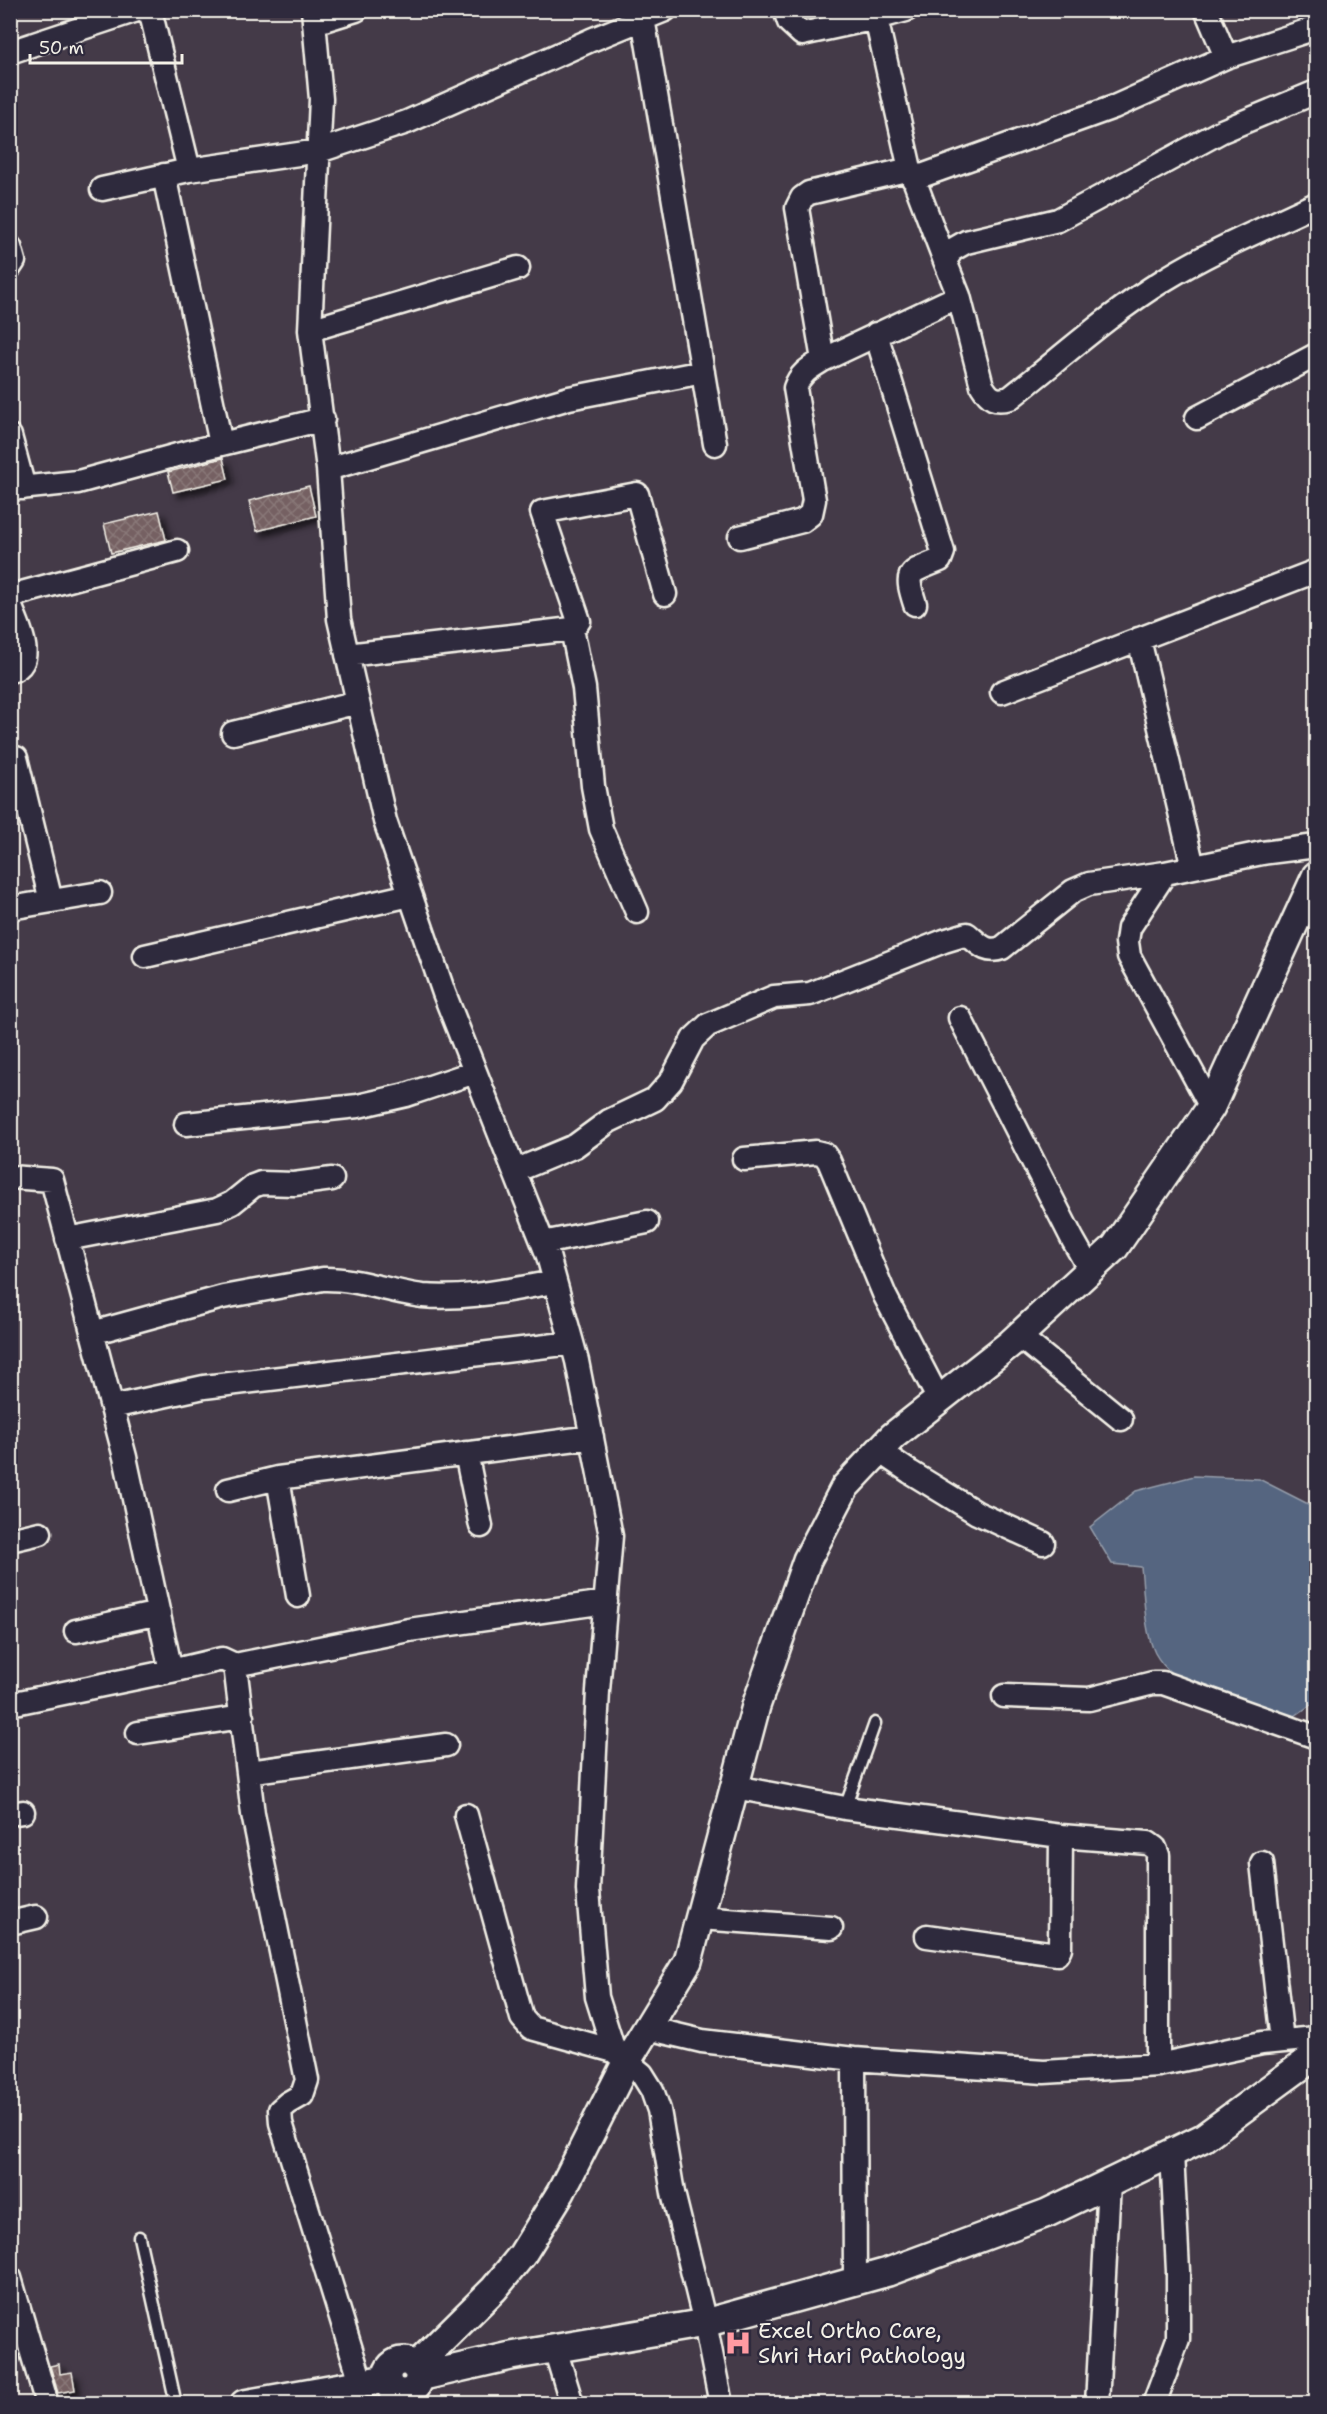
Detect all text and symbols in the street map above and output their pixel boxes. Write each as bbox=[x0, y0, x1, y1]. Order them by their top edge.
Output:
scale bar bbox=[30, 27, 182, 65]
text: 50 m bbox=[39, 36, 84, 60]
place label: Excel Ortho Care, Shri Hari Pathology bbox=[758, 2316, 966, 2370]
hospital icon: Excel Ortho Care, Shri Hari Pathology bbox=[723, 2328, 753, 2358]

